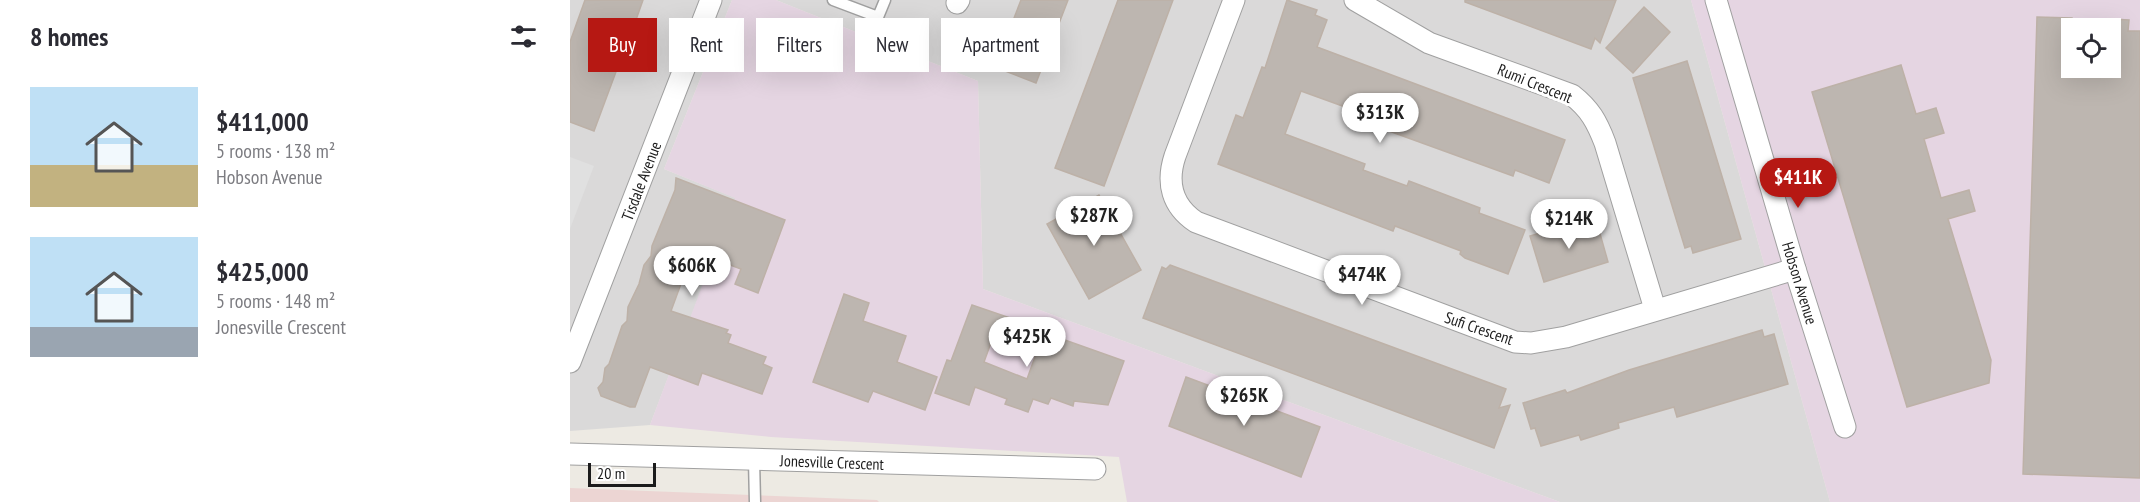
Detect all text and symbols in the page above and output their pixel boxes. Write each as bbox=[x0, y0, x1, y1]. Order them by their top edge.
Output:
chip: Buy bbox=[588, 18, 657, 72]
chip: Rent bbox=[669, 18, 744, 72]
chip: Filters bbox=[756, 18, 843, 72]
chip: New bbox=[855, 18, 929, 72]
chip: Apartment bbox=[941, 18, 1060, 72]
map controls bbox=[2061, 18, 2121, 78]
button: locate bbox=[2061, 18, 2121, 78]
text: 8 homes bbox=[30, 20, 108, 53]
icon: filters bbox=[507, 20, 540, 53]
street label: Rumi Crescent bbox=[1495, 59, 1576, 107]
pin: $313K bbox=[1338, 93, 1422, 144]
text: $313K bbox=[1356, 99, 1404, 125]
text: $411,000 bbox=[216, 105, 309, 138]
icon: home bbox=[78, 111, 150, 183]
text: 5 rooms · 138 m² bbox=[216, 138, 335, 164]
street label: Tisdale Avenue bbox=[617, 139, 665, 223]
pin: $411K bbox=[1756, 158, 1840, 209]
text: Hobson Avenue bbox=[216, 164, 323, 190]
text: $411K bbox=[1774, 164, 1822, 190]
pin: $287K bbox=[1052, 196, 1136, 247]
pin: $214K bbox=[1527, 199, 1611, 250]
text: $287K bbox=[1070, 202, 1118, 228]
text: $214K bbox=[1545, 205, 1593, 231]
street label: Hobson Avenue bbox=[1778, 239, 1822, 327]
pin: $606K bbox=[650, 246, 734, 297]
text: $606K bbox=[668, 252, 716, 278]
text: $425,000 bbox=[216, 255, 309, 288]
pin: $474K bbox=[1320, 255, 1404, 306]
icon: home bbox=[78, 261, 150, 333]
text: $474K bbox=[1338, 261, 1386, 287]
text: 5 rooms · 148 m² bbox=[216, 288, 335, 314]
street label: Sufi Crescent bbox=[1442, 307, 1516, 349]
text: Jonesville Crescent bbox=[216, 314, 346, 340]
pin: $425K bbox=[985, 317, 1069, 368]
text: $425K bbox=[1003, 323, 1051, 349]
pin: $265K bbox=[1202, 376, 1286, 427]
text: $265K bbox=[1220, 382, 1268, 408]
street label: Jonesville Crescent bbox=[779, 450, 885, 474]
scale bar bbox=[588, 460, 656, 488]
text: 20 m bbox=[597, 463, 625, 483]

